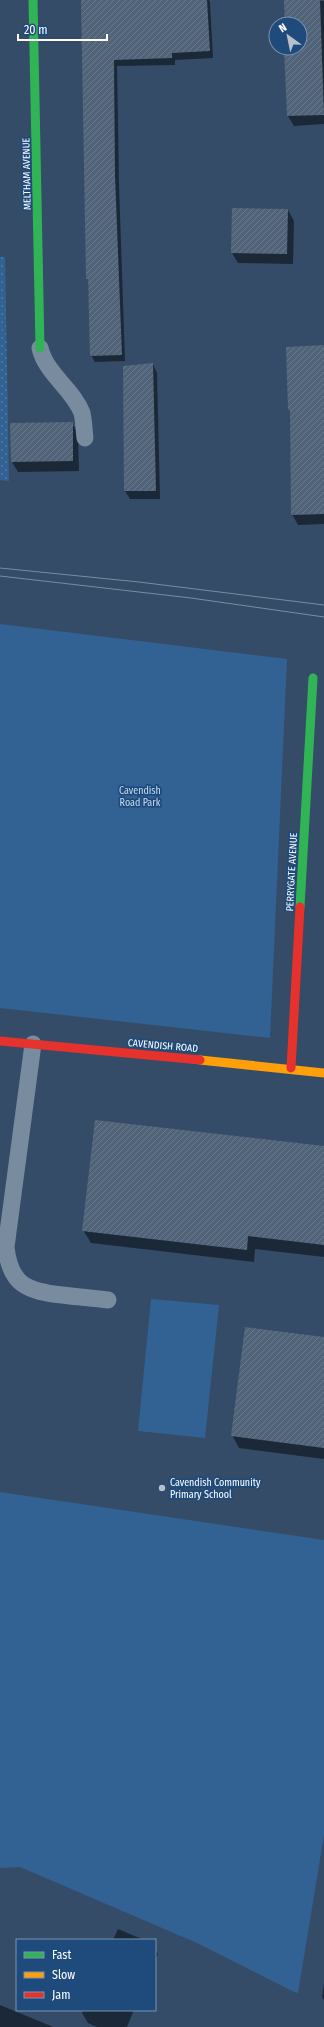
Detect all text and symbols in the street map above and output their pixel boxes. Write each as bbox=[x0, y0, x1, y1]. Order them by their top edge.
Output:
scale bar bbox=[18, 16, 107, 42]
north arrow bbox=[268, 16, 308, 56]
text: N bbox=[277, 21, 289, 35]
text: 20 m bbox=[24, 23, 48, 37]
street label: MELTHAM AVENUE bbox=[20, 137, 34, 210]
park label: Cavendish Road Park bbox=[119, 785, 161, 809]
street label: PERRYGATE AVENUE bbox=[284, 832, 300, 912]
street label: CAVENDISH ROAD bbox=[127, 1037, 199, 1055]
place label: Cavendish Community Primary School bbox=[170, 1477, 261, 1501]
marker: Cavendish Community Primary School bbox=[157, 1483, 167, 1493]
legend bbox=[16, 1939, 156, 2011]
text: Fast bbox=[52, 1948, 71, 1962]
text: Slow bbox=[52, 1968, 75, 1982]
text: Jam bbox=[52, 1988, 70, 2002]

